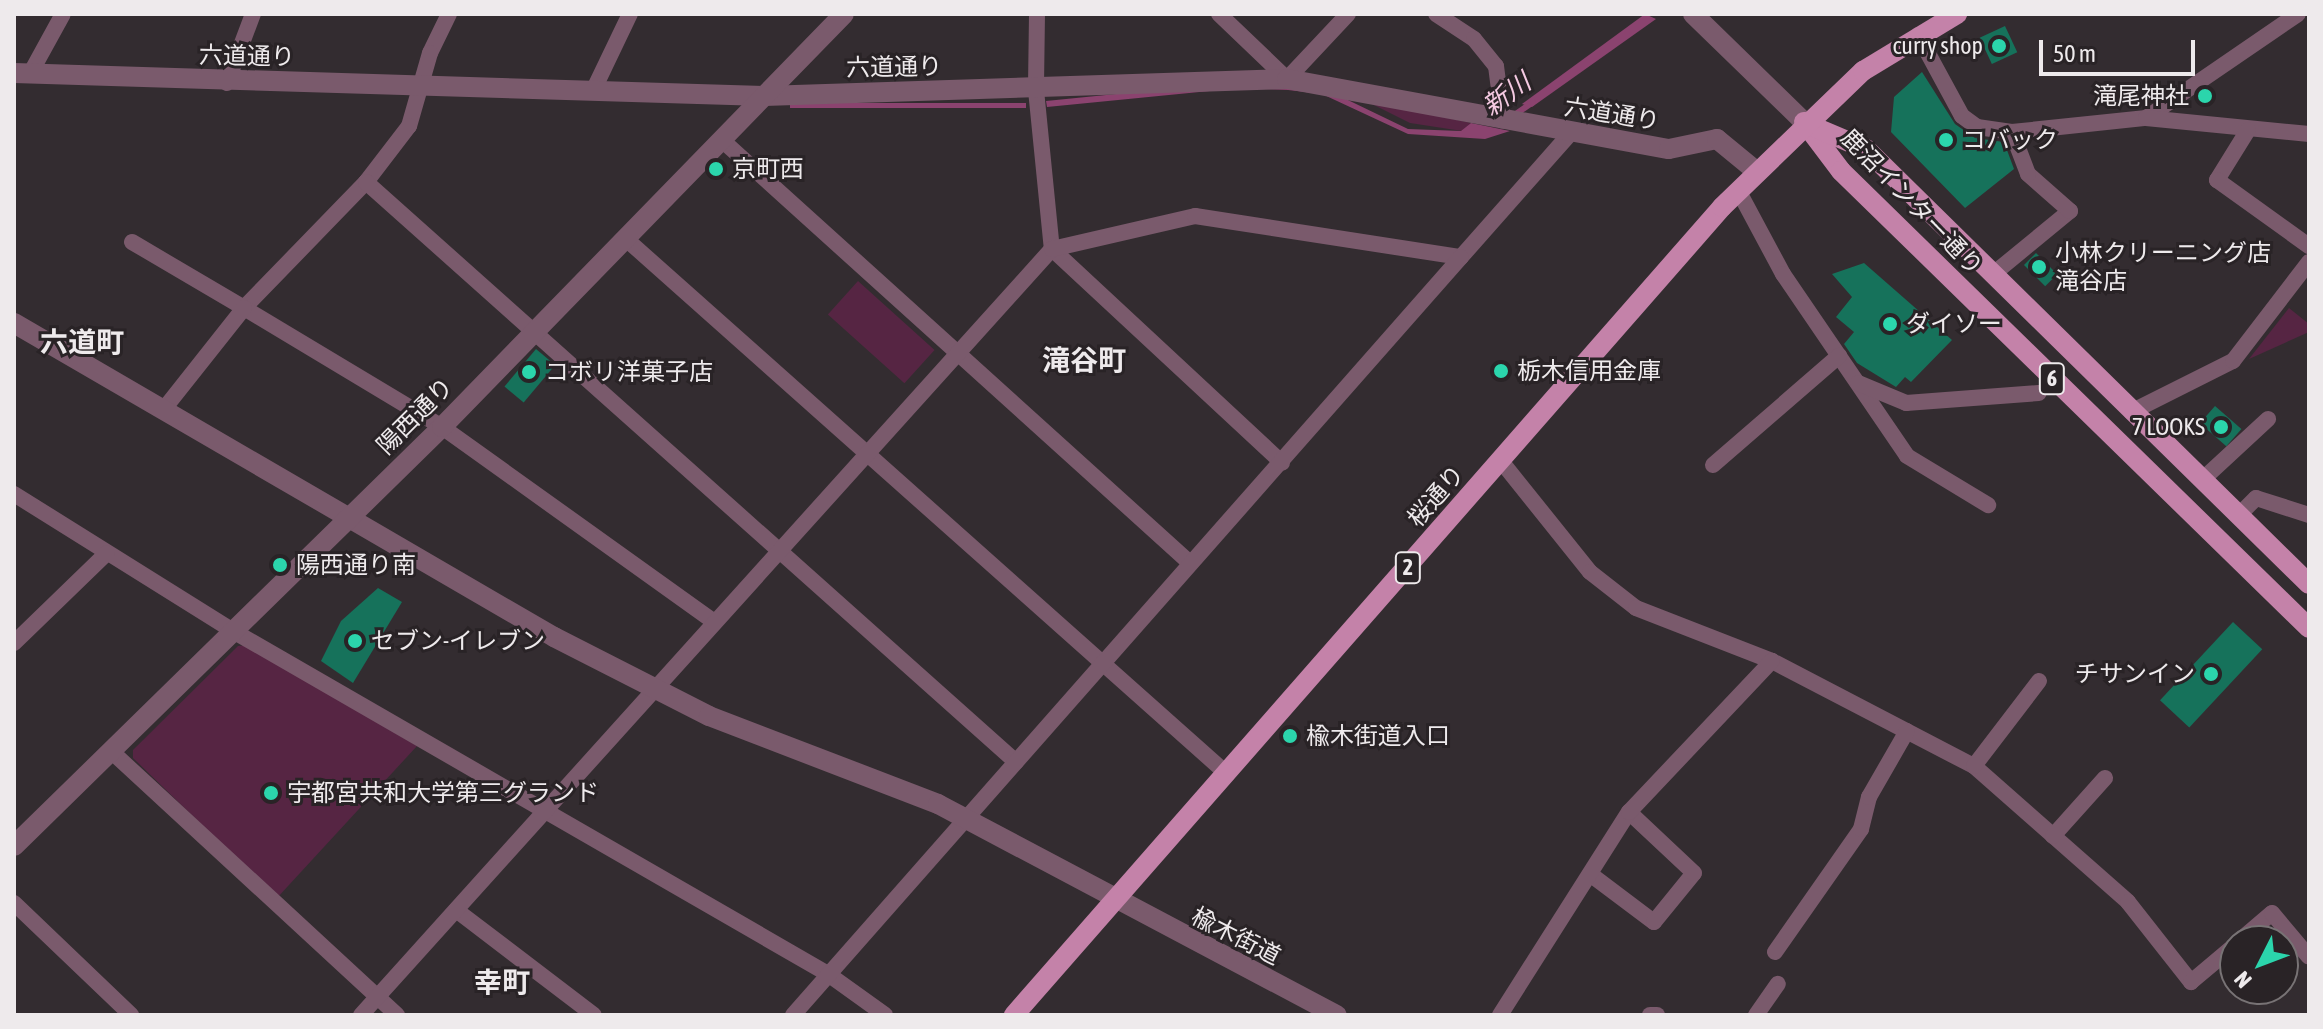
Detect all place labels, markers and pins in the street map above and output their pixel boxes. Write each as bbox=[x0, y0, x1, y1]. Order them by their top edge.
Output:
place label: curry shop bbox=[1892, 32, 1983, 60]
marker: curry shop bbox=[1990, 37, 2008, 55]
place label: 滝尾神社 bbox=[2093, 82, 2189, 110]
marker: 滝尾神社 bbox=[2196, 87, 2214, 105]
place label: コバック bbox=[1962, 126, 2058, 154]
marker: コバック bbox=[1937, 131, 1955, 149]
place label: 京町西 bbox=[732, 155, 804, 183]
marker: 京町西 bbox=[707, 160, 725, 178]
place label: 小林クリーニング店 滝谷店 bbox=[2055, 239, 2271, 295]
marker: 小林クリーニング店 滝谷店 bbox=[2030, 258, 2048, 276]
place label: ダイソー bbox=[1906, 310, 2002, 338]
marker: ダイソー bbox=[1881, 315, 1899, 333]
place label: 栃木信用金庫 bbox=[1517, 357, 1661, 385]
place label: コボリ洋菓子店 bbox=[545, 358, 713, 386]
marker: 栃木信用金庫 bbox=[1492, 362, 1510, 380]
marker: コボリ洋菓子店 bbox=[520, 363, 538, 381]
place label: 7 LOOKS bbox=[2132, 413, 2205, 441]
marker: 7 LOOKS bbox=[2212, 418, 2230, 436]
place label: 陽西通り南 bbox=[296, 551, 416, 579]
marker: 陽西通り南 bbox=[271, 556, 289, 574]
place label: セブン-イレブン bbox=[371, 627, 545, 655]
marker: セブン-イレブン bbox=[346, 632, 364, 650]
place label: チサンイン bbox=[2075, 660, 2195, 688]
marker: チサンイン bbox=[2202, 665, 2220, 683]
place label: 楡木街道入口 bbox=[1306, 722, 1450, 750]
marker: 楡木街道入口 bbox=[1281, 727, 1299, 745]
place label: 宇都宮共和大学第三グランド bbox=[287, 779, 599, 807]
marker: 宇都宮共和大学第三グランド bbox=[262, 784, 280, 802]

